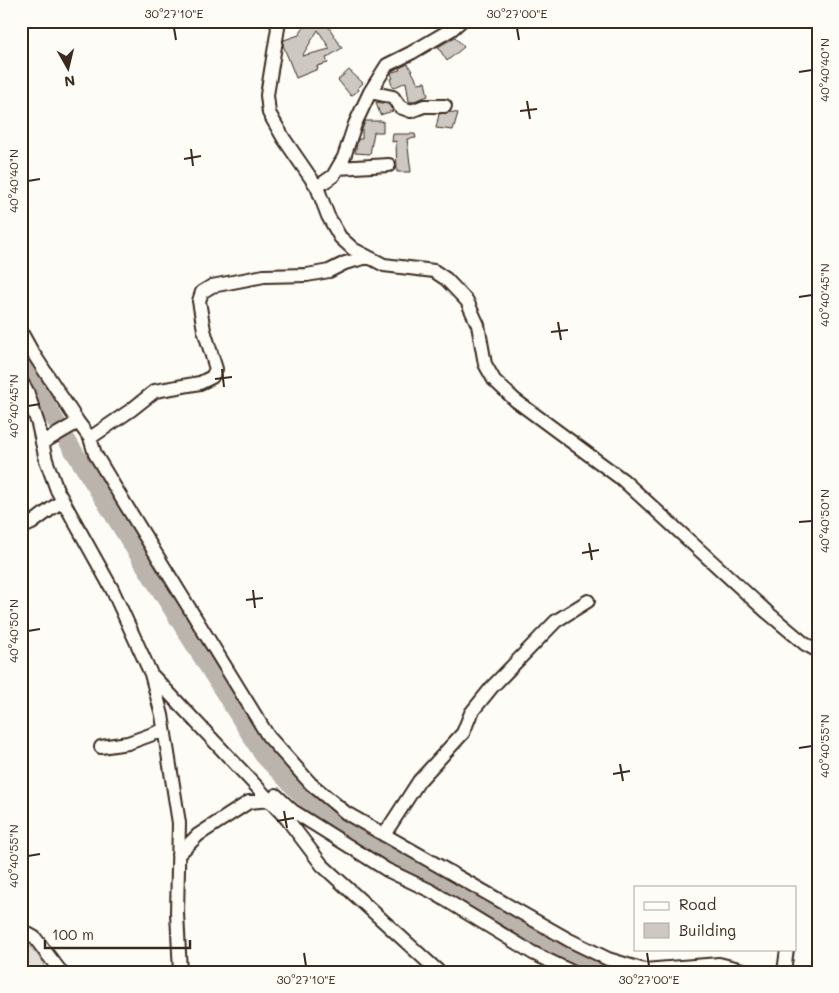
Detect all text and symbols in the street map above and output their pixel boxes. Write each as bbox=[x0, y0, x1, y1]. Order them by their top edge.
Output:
text: 30°27'10"E bbox=[145, 5, 204, 21]
text: 30°27'00"E bbox=[487, 5, 548, 21]
text: 40°40'40"N bbox=[816, 38, 832, 102]
north arrow bbox=[42, 42, 92, 92]
text: N bbox=[63, 71, 76, 92]
text: 40°40'40"N bbox=[5, 149, 21, 213]
text: 40°40'45"N bbox=[816, 263, 832, 327]
text: 40°40'45"N bbox=[5, 374, 21, 438]
text: 40°40'50"N bbox=[816, 489, 832, 553]
text: 40°40'50"N bbox=[5, 599, 21, 663]
text: 40°40'55"N bbox=[816, 714, 832, 778]
text: 40°40'55"N bbox=[5, 824, 21, 888]
legend bbox=[634, 886, 796, 950]
text: Road bbox=[679, 894, 716, 914]
scale bar bbox=[45, 918, 190, 950]
text: Building bbox=[679, 920, 736, 940]
text: 100 m bbox=[52, 924, 94, 944]
text: 30°27'10"E bbox=[277, 971, 336, 987]
text: 30°27'00"E bbox=[619, 971, 680, 987]

